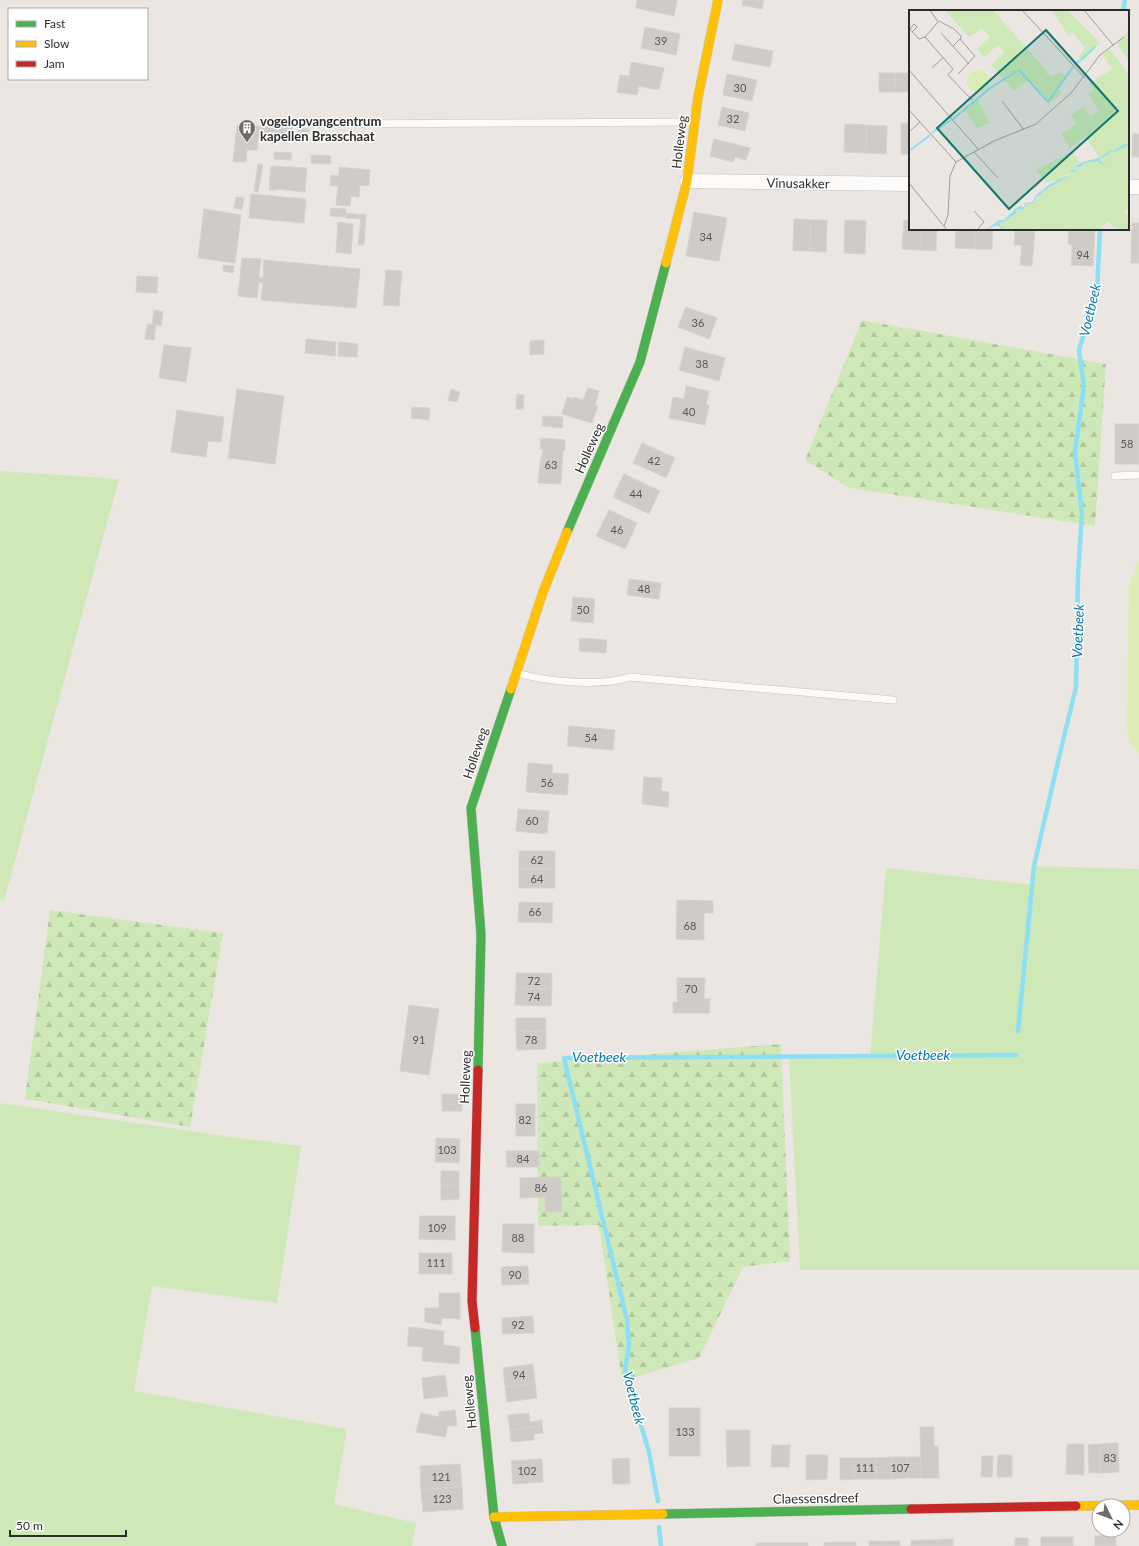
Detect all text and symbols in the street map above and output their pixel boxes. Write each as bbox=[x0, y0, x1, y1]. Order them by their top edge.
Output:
legend bbox=[8, 8, 148, 80]
inset map bbox=[909, 10, 1129, 230]
text: Fast bbox=[44, 16, 66, 31]
house number: 39 bbox=[655, 34, 667, 47]
text: Slow bbox=[44, 36, 70, 51]
text: Jam bbox=[44, 56, 65, 71]
house number: 30 bbox=[734, 81, 747, 94]
house number: 32 bbox=[727, 112, 739, 125]
place label: vogelopvangcentrum kapellen Brasschaat bbox=[260, 113, 381, 144]
street label: Holleweg bbox=[668, 114, 690, 170]
building icon: vogelopvangcentrum kapellen Brasschaat bbox=[237, 118, 257, 143]
street label: Vinusakker bbox=[766, 174, 830, 192]
house number: 34 bbox=[700, 230, 713, 243]
house number: 94 bbox=[1077, 248, 1090, 261]
water label: Voetbeek bbox=[1075, 281, 1104, 338]
house number: 36 bbox=[692, 316, 704, 329]
house number: 38 bbox=[696, 357, 708, 370]
house number: 40 bbox=[683, 405, 696, 418]
street label: Holleweg bbox=[571, 420, 607, 476]
house number: 58 bbox=[1121, 437, 1133, 450]
house number: 42 bbox=[648, 454, 660, 467]
house number: 63 bbox=[545, 458, 557, 471]
house number: 44 bbox=[630, 487, 643, 500]
house number: 46 bbox=[611, 523, 623, 536]
house number: 48 bbox=[638, 582, 650, 595]
house number: 50 bbox=[577, 603, 590, 616]
water label: Voetbeek bbox=[1068, 603, 1087, 658]
street label: Holleweg bbox=[459, 725, 491, 781]
house number: 54 bbox=[585, 731, 598, 744]
house number: 56 bbox=[541, 776, 553, 789]
house number: 60 bbox=[526, 814, 539, 827]
house number: 62 bbox=[531, 853, 543, 866]
house number: 64 bbox=[531, 872, 544, 885]
house number: 66 bbox=[529, 905, 541, 918]
house number: 68 bbox=[684, 919, 696, 932]
house number: 72 bbox=[528, 974, 540, 987]
house number: 70 bbox=[685, 982, 698, 995]
house number: 74 bbox=[528, 990, 541, 1003]
house number: 91 bbox=[413, 1033, 425, 1046]
house number: 78 bbox=[525, 1033, 537, 1046]
water label: Voetbeek bbox=[896, 1046, 950, 1063]
water label: Voetbeek bbox=[572, 1048, 626, 1065]
street label: Holleweg bbox=[456, 1050, 474, 1104]
house number: 82 bbox=[519, 1113, 531, 1126]
house number: 103 bbox=[437, 1143, 457, 1156]
house number: 84 bbox=[517, 1152, 530, 1165]
house number: 86 bbox=[535, 1181, 547, 1194]
house number: 109 bbox=[427, 1221, 447, 1234]
house number: 88 bbox=[512, 1231, 524, 1244]
house number: 111 bbox=[426, 1256, 446, 1269]
house number: 90 bbox=[509, 1268, 522, 1281]
house number: 92 bbox=[512, 1318, 524, 1331]
house number: 94 bbox=[513, 1368, 526, 1381]
water label: Voetbeek bbox=[620, 1370, 649, 1427]
street label: Holleweg bbox=[458, 1374, 480, 1430]
house number: 133 bbox=[675, 1425, 695, 1438]
house number: 83 bbox=[1104, 1451, 1116, 1464]
house number: 111 bbox=[855, 1461, 875, 1474]
house number: 107 bbox=[890, 1461, 910, 1474]
house number: 102 bbox=[517, 1464, 537, 1477]
house number: 121 bbox=[431, 1470, 451, 1483]
street label: Claessensdreef bbox=[773, 1489, 860, 1507]
house number: 123 bbox=[432, 1492, 452, 1505]
north arrow bbox=[1091, 1498, 1131, 1538]
scale bar bbox=[10, 1512, 126, 1538]
text: 50 m bbox=[16, 1518, 43, 1533]
text: N bbox=[1111, 1518, 1126, 1533]

